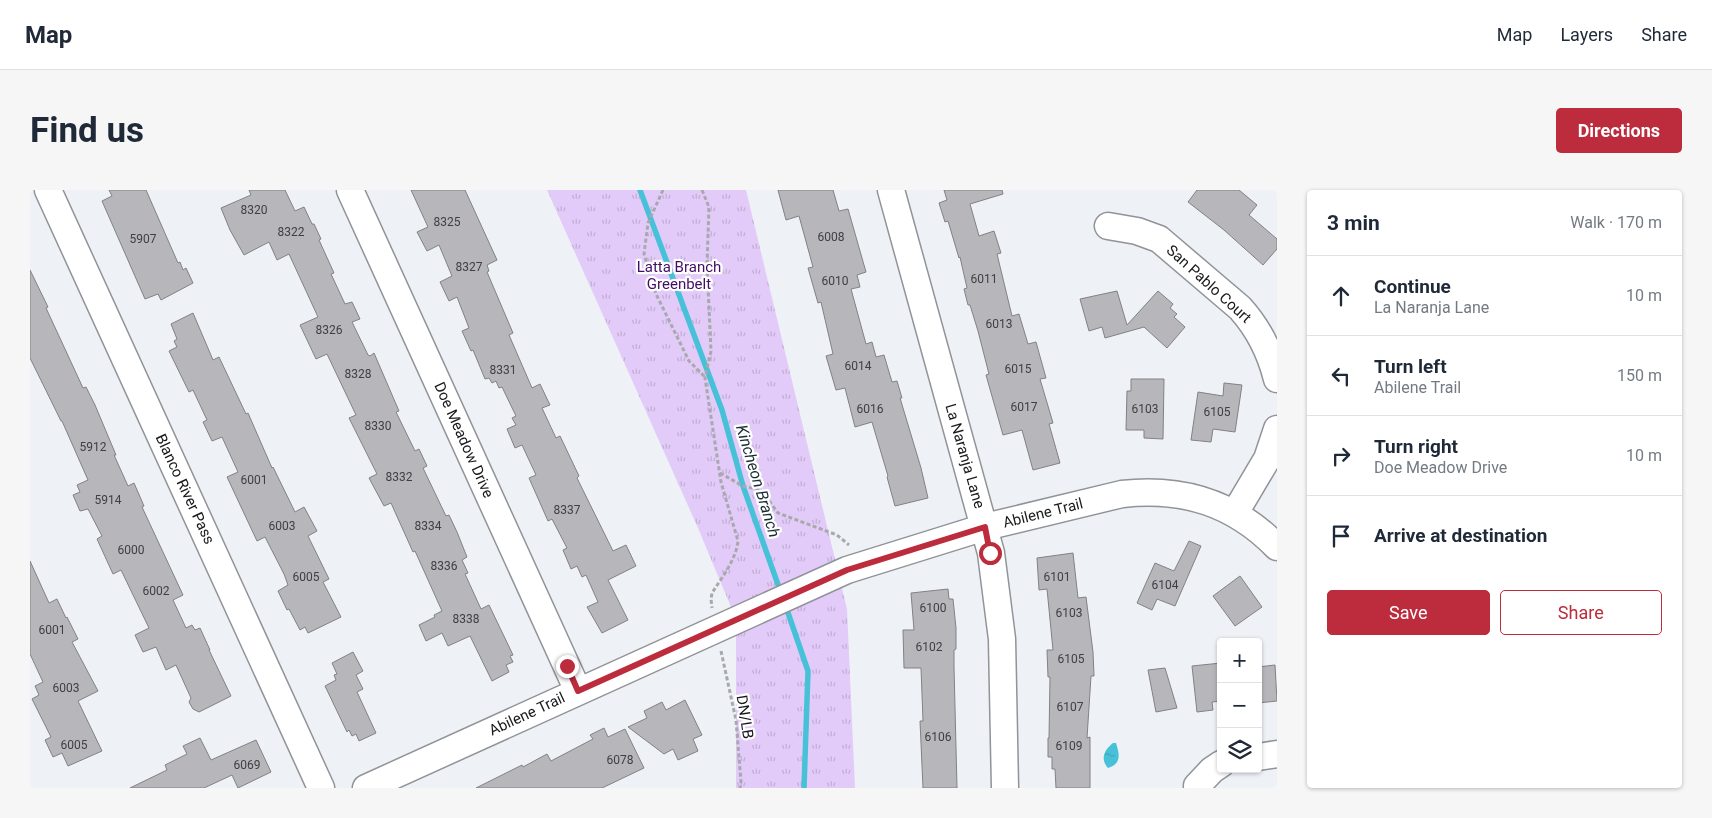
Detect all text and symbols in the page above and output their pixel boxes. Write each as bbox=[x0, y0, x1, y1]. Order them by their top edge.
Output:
text: Map bbox=[25, 21, 72, 49]
text: Map bbox=[1497, 24, 1532, 45]
text: Layers bbox=[1560, 24, 1613, 45]
text: Share bbox=[1641, 24, 1687, 45]
button: Directions bbox=[1556, 108, 1682, 153]
text: Find us bbox=[30, 110, 144, 151]
house number: 8320 bbox=[241, 203, 268, 217]
text: 3 min bbox=[1327, 211, 1380, 235]
text: Walk · 170 m bbox=[1570, 213, 1662, 232]
house number: 8325 bbox=[434, 215, 461, 229]
house number: 8322 bbox=[278, 225, 305, 239]
house number: 6008 bbox=[818, 230, 845, 244]
house number: 5907 bbox=[130, 232, 157, 246]
street label: San Pablo Court bbox=[1163, 241, 1255, 327]
park label: Latta Branch Greenbelt bbox=[637, 258, 721, 293]
house number: 8327 bbox=[456, 260, 483, 274]
house number: 6011 bbox=[971, 272, 997, 286]
house number: 6010 bbox=[822, 274, 849, 288]
text: Continue bbox=[1374, 275, 1451, 298]
icon: ahead bbox=[1327, 282, 1355, 310]
text: 10 m bbox=[1626, 286, 1662, 305]
text: La Naranja Lane bbox=[1374, 298, 1489, 317]
house number: 6013 bbox=[986, 317, 1012, 331]
house number: 8326 bbox=[316, 323, 343, 337]
text: Turn left bbox=[1374, 355, 1447, 378]
house number: 6014 bbox=[845, 359, 872, 373]
house number: 6015 bbox=[1005, 362, 1032, 376]
icon: left bbox=[1327, 362, 1355, 390]
house number: 8331 bbox=[490, 363, 516, 377]
text: 150 m bbox=[1617, 366, 1662, 385]
house number: 8328 bbox=[345, 367, 372, 381]
text: Abilene Trail bbox=[1374, 378, 1461, 397]
street label: Doe Meadow Drive bbox=[430, 379, 498, 501]
house number: 6017 bbox=[1011, 400, 1038, 414]
house number: 6016 bbox=[857, 402, 884, 416]
street label: La Naranja Lane bbox=[941, 402, 989, 510]
house number: 6103 bbox=[1132, 402, 1158, 416]
house number: 6105 bbox=[1204, 405, 1231, 419]
house number: 8330 bbox=[365, 419, 392, 433]
water label: Kincheon Branch bbox=[732, 422, 784, 540]
street label: Blanco River Pass bbox=[152, 431, 218, 547]
text: Turn right bbox=[1374, 435, 1458, 458]
house number: 5912 bbox=[80, 440, 107, 454]
icon: right bbox=[1327, 442, 1355, 470]
text: 10 m bbox=[1626, 446, 1662, 465]
text: Doe Meadow Drive bbox=[1374, 458, 1507, 477]
house number: 8332 bbox=[386, 470, 413, 484]
house number: 6001 bbox=[241, 473, 267, 487]
house number: 5914 bbox=[95, 493, 122, 507]
street label: Abilene Trail bbox=[1001, 494, 1085, 532]
house number: 8337 bbox=[554, 503, 581, 517]
house number: 6003 bbox=[269, 519, 295, 533]
house number: 8334 bbox=[415, 519, 442, 533]
icon: arrive bbox=[1327, 522, 1355, 550]
text: Arrive at destination bbox=[1374, 524, 1547, 547]
route start bbox=[979, 542, 1002, 565]
house number: 6000 bbox=[118, 543, 145, 557]
house number: 8336 bbox=[431, 559, 458, 573]
house number: 6005 bbox=[293, 570, 320, 584]
house number: 6101 bbox=[1044, 570, 1070, 584]
house number: 6104 bbox=[1152, 578, 1179, 592]
house number: 6002 bbox=[143, 584, 170, 598]
button: Save bbox=[1327, 590, 1490, 635]
button: Share bbox=[1500, 590, 1662, 635]
house number: 6100 bbox=[920, 601, 947, 615]
house number: 6103 bbox=[1056, 606, 1082, 620]
house number: 8338 bbox=[453, 612, 480, 626]
house number: 6001 bbox=[39, 623, 65, 637]
map controls bbox=[1217, 638, 1262, 773]
button: + bbox=[1217, 638, 1262, 683]
house number: 6102 bbox=[916, 640, 943, 654]
house number: 6105 bbox=[1058, 652, 1085, 666]
route end bbox=[556, 655, 579, 678]
house number: 6003 bbox=[53, 681, 79, 695]
button: − bbox=[1217, 683, 1262, 728]
street label: Abilene Trail bbox=[486, 689, 568, 739]
street label: DN/LB bbox=[733, 694, 757, 740]
house number: 6107 bbox=[1057, 700, 1084, 714]
button: layers bbox=[1217, 728, 1262, 773]
house number: 6106 bbox=[925, 730, 952, 744]
house number: 6005 bbox=[61, 738, 88, 752]
house number: 6109 bbox=[1056, 739, 1082, 753]
house number: 6078 bbox=[607, 753, 634, 767]
house number: 6069 bbox=[234, 758, 260, 772]

